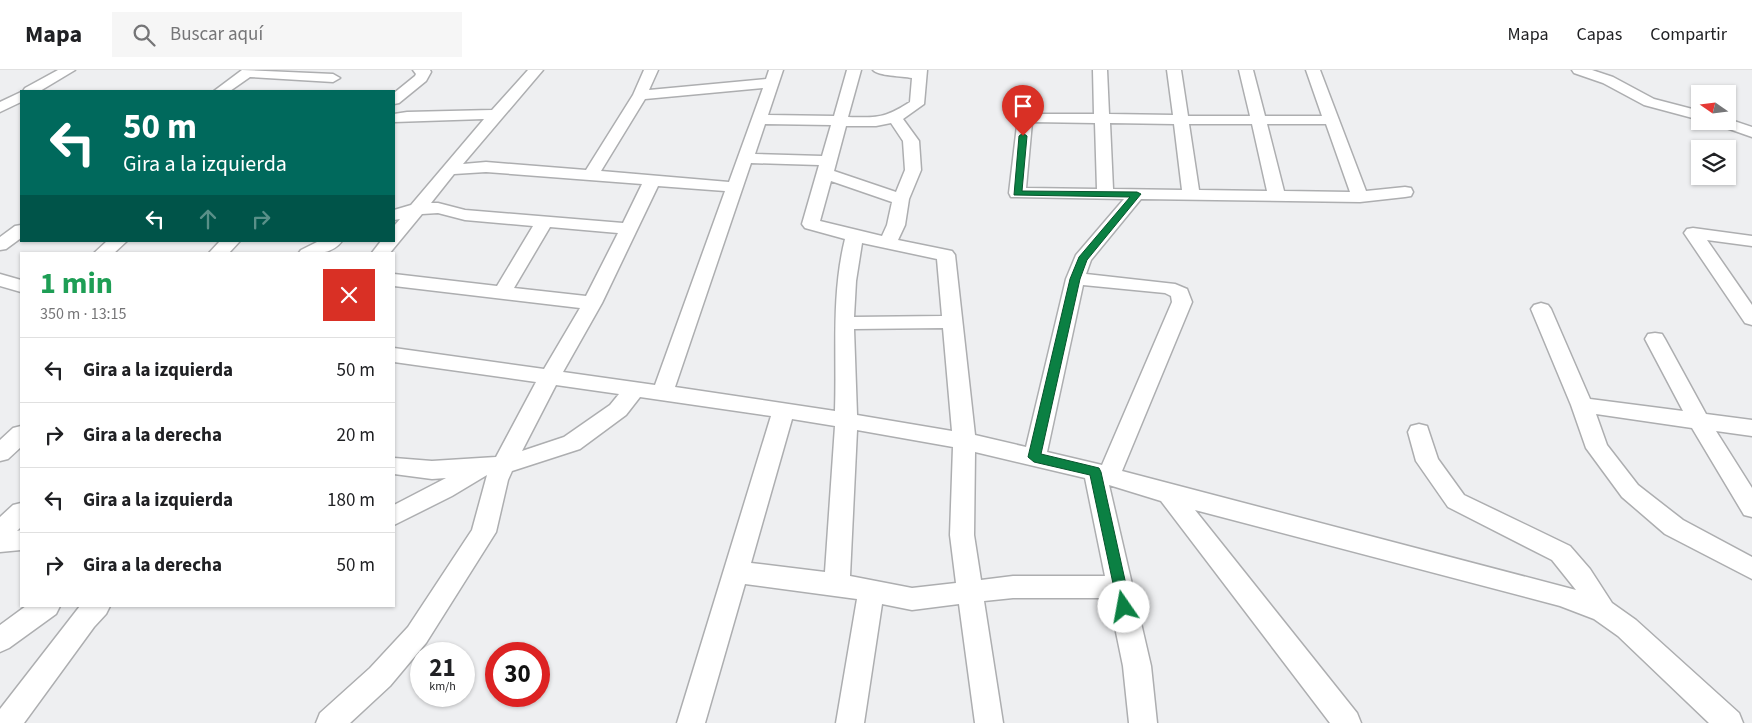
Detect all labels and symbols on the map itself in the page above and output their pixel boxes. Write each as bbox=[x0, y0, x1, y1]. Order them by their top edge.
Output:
pin bbox=[1002, 85, 1044, 136]
north arrow bbox=[1691, 85, 1736, 130]
position arrow bbox=[1097, 580, 1149, 632]
speed limit sign: 30 bbox=[485, 642, 550, 707]

